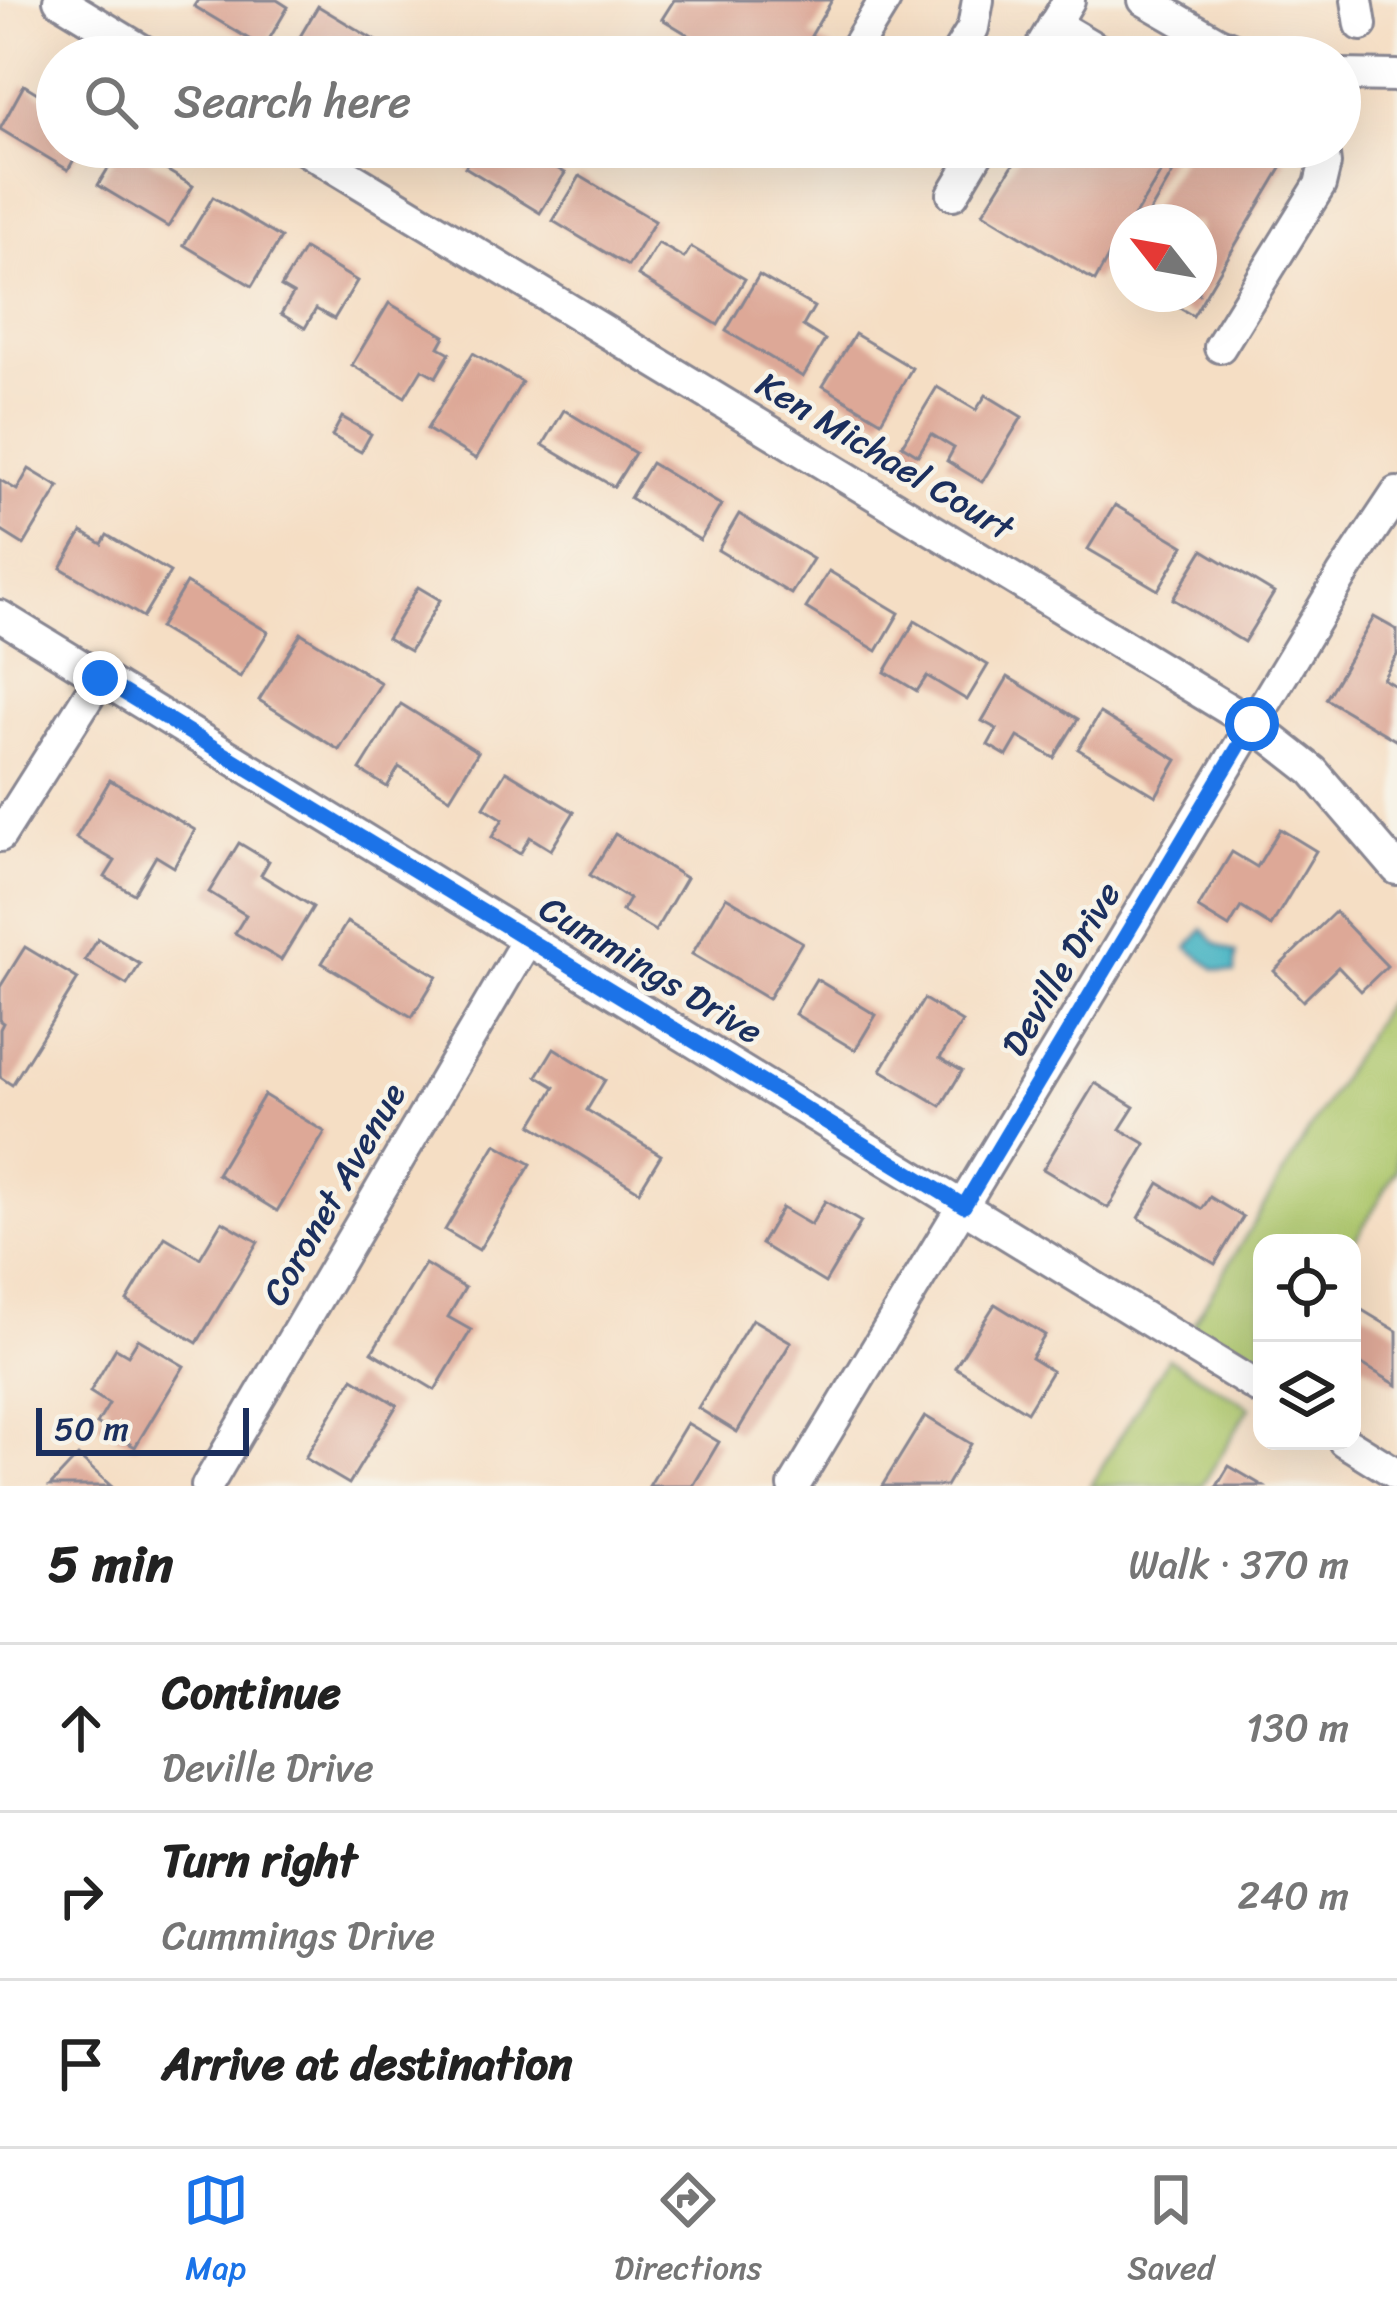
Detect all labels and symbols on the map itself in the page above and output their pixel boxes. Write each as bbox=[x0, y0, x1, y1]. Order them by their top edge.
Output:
north arrow bbox=[1109, 204, 1217, 312]
street label: Ken Michael Court bbox=[743, 353, 1028, 559]
route end bbox=[73, 651, 127, 705]
route start bbox=[1225, 697, 1279, 751]
street label: Deville Drive bbox=[983, 869, 1139, 1069]
street label: Cummings Drive bbox=[526, 878, 776, 1062]
street label: Coronet Avenue bbox=[244, 1070, 424, 1318]
scale bar bbox=[36, 1402, 249, 1455]

